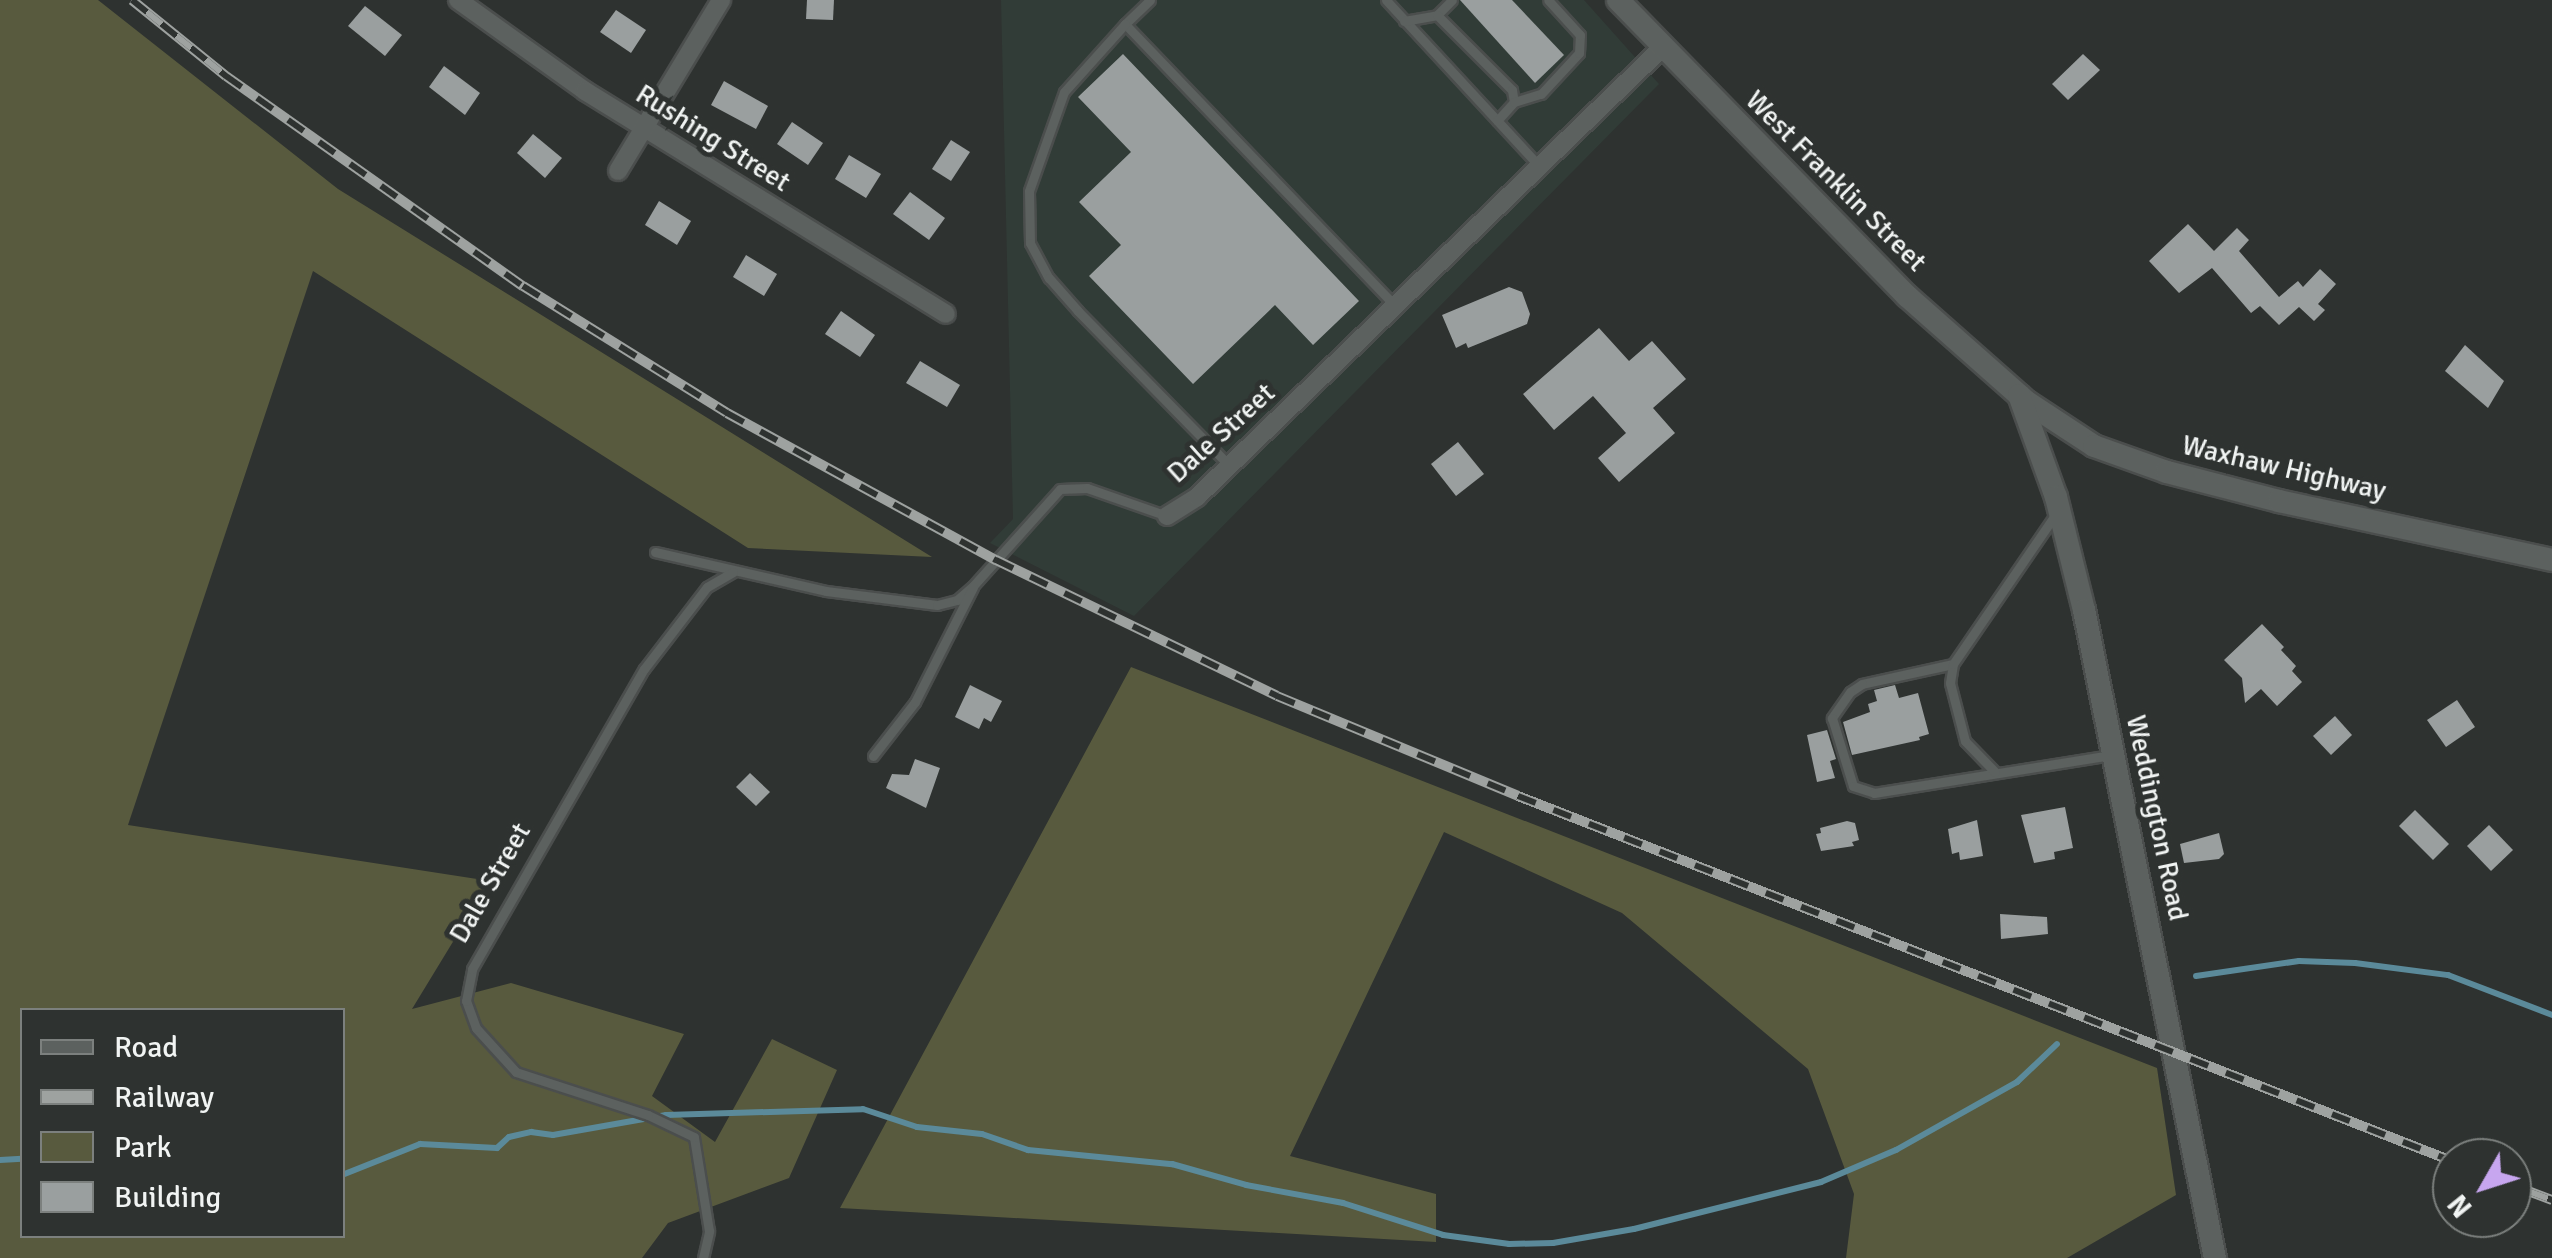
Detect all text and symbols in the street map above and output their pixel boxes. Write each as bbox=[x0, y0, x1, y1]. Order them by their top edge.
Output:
street label: Rushing Street bbox=[630, 77, 796, 199]
street label: West Franklin Street bbox=[1739, 84, 1933, 278]
street label: Dale Street bbox=[1160, 376, 1282, 490]
street label: Waxhaw Highway bbox=[2179, 428, 2389, 508]
street label: Weddington Road bbox=[2119, 712, 2195, 924]
street label: Dale Street bbox=[442, 817, 538, 949]
legend bbox=[20, 1008, 345, 1238]
text: Road bbox=[114, 1029, 178, 1066]
text: Railway bbox=[114, 1079, 214, 1116]
text: Park bbox=[114, 1129, 172, 1166]
north arrow bbox=[2432, 1138, 2532, 1238]
text: Building bbox=[114, 1179, 221, 1216]
text: N bbox=[2441, 1187, 2480, 1224]

